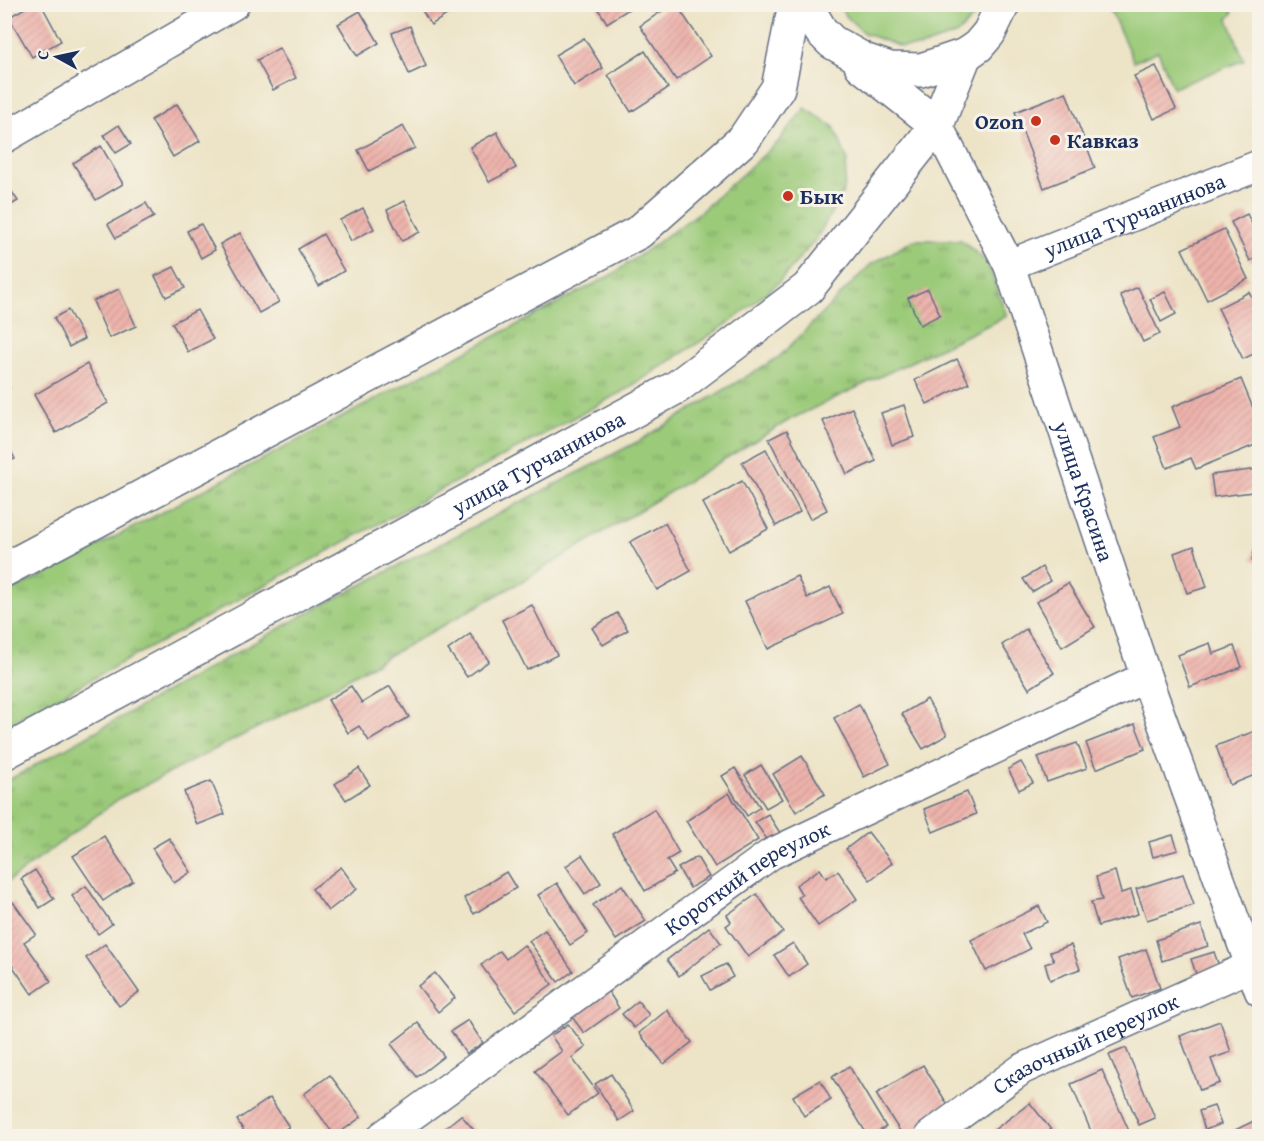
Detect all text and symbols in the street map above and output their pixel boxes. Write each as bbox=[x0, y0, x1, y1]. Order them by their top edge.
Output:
north arrow bbox=[27, 27, 87, 87]
text: С bbox=[30, 49, 55, 61]
place label: Ozon bbox=[975, 105, 1024, 137]
marker: Ozon bbox=[1029, 114, 1043, 128]
place label: Кавказ bbox=[1067, 124, 1139, 156]
marker: Кавказ bbox=[1048, 133, 1062, 147]
street label: улица Турчанинова bbox=[1038, 164, 1230, 266]
place label: Бык bbox=[800, 180, 844, 212]
marker: Бык bbox=[781, 189, 795, 203]
street label: улица Турчанинова bbox=[445, 402, 631, 523]
street label: улица Красина bbox=[1046, 416, 1123, 566]
street label: Короткий переулок bbox=[657, 812, 836, 943]
street label: Сказочный переулок bbox=[985, 984, 1184, 1102]

